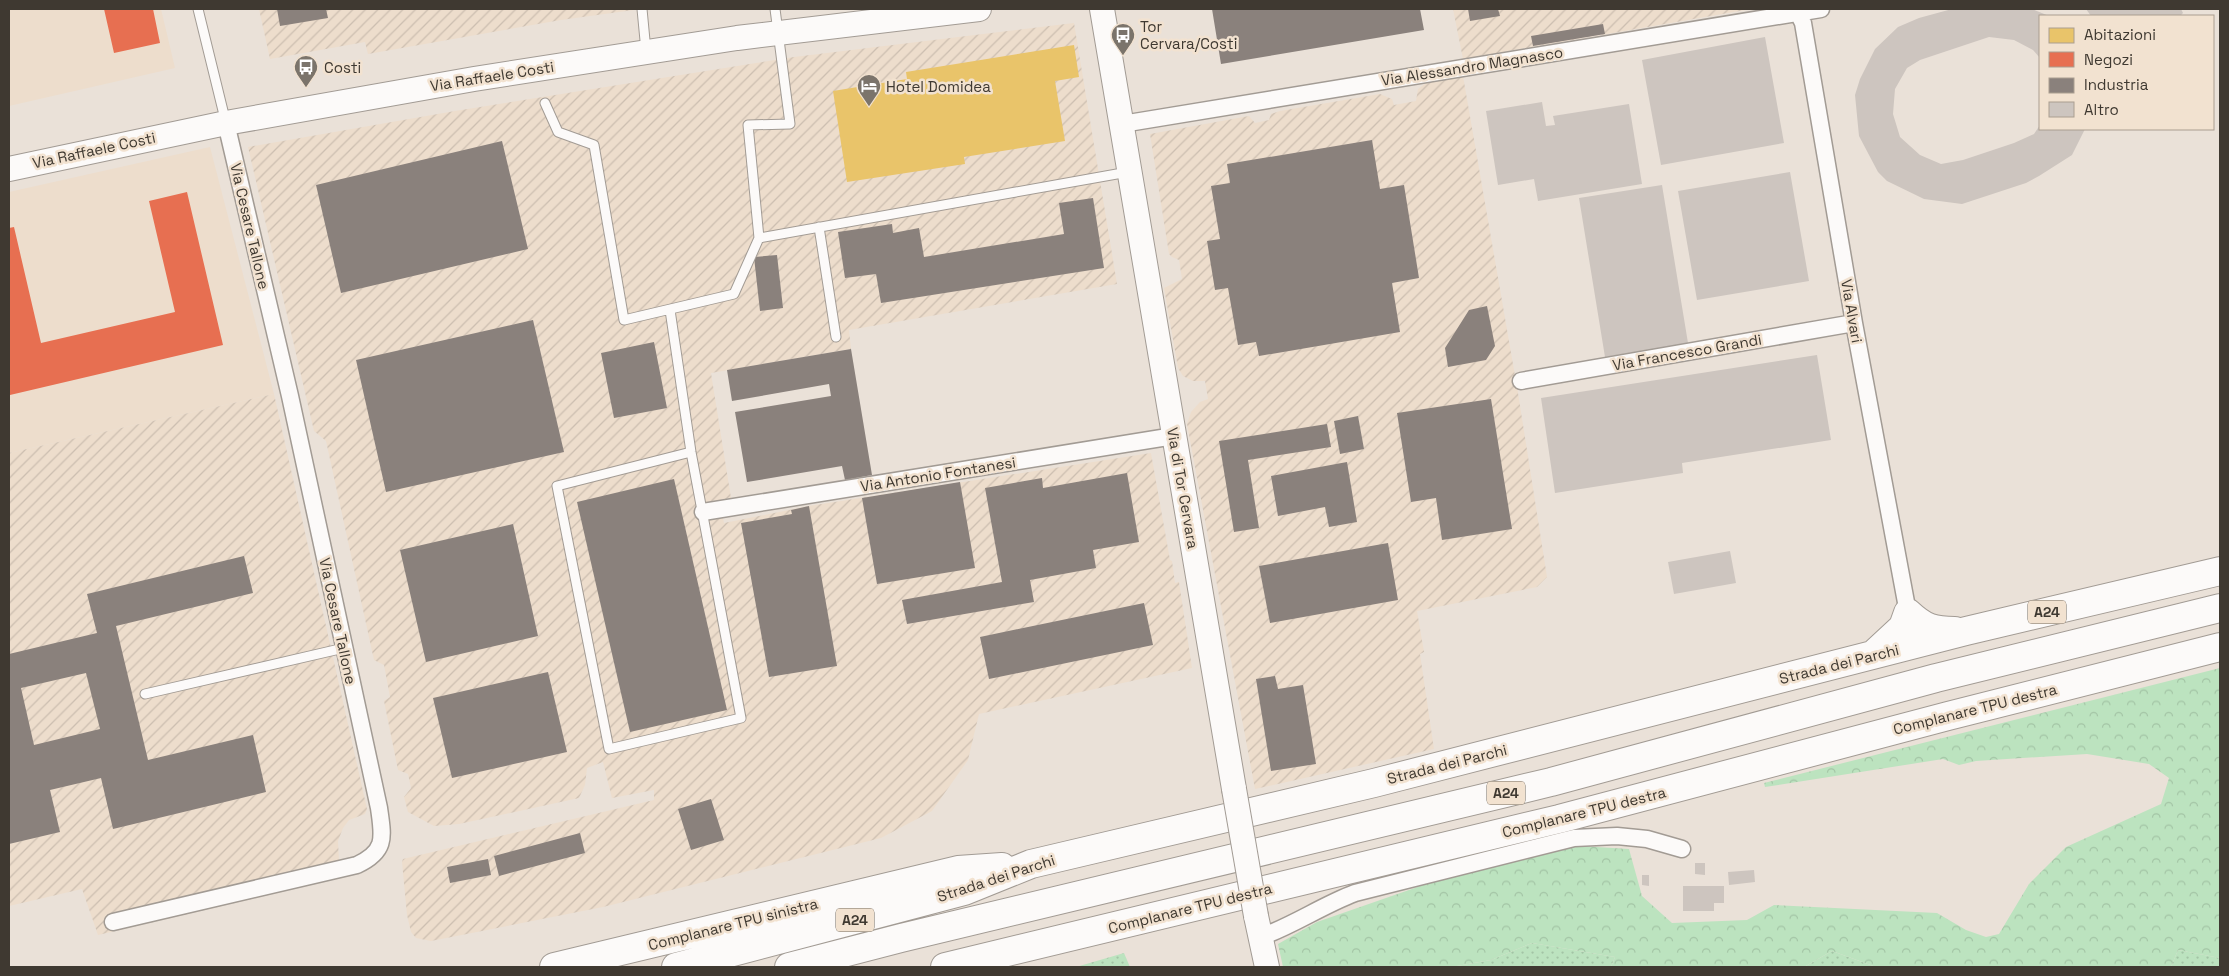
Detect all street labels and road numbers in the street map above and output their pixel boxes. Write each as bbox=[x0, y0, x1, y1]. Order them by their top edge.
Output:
street label: Via Alessandro Magnasco bbox=[1380, 42, 1564, 90]
street label: Via Raffaele Costi bbox=[429, 57, 555, 95]
street label: Via Raffaele Costi bbox=[31, 128, 157, 172]
street label: Via Cesare Tallone bbox=[226, 161, 274, 291]
street label: Via Alvari bbox=[1837, 278, 1867, 344]
street label: Via Francesco Grandi bbox=[1611, 330, 1763, 374]
street label: Via di Tor Cervara bbox=[1163, 426, 1203, 551]
street label: Via Antonio Fontanesi bbox=[859, 452, 1017, 496]
street label: Via Cesare Tallone bbox=[315, 556, 361, 686]
road number: A24 bbox=[2028, 600, 2066, 624]
street label: Strada dei Parchi bbox=[1777, 640, 1901, 688]
street label: Complanare TPU destra bbox=[1891, 679, 2059, 739]
street label: Strada dei Parchi bbox=[1385, 740, 1509, 788]
road number: A24 bbox=[1487, 781, 1525, 804]
street label: Complanare TPU destra bbox=[1500, 782, 1668, 842]
street label: Strada dei Parchi bbox=[935, 850, 1057, 906]
street label: Complanare TPU destra bbox=[1106, 878, 1274, 938]
street label: Complanare TPU sinistra bbox=[646, 894, 820, 954]
road number: A24 bbox=[836, 908, 874, 932]

